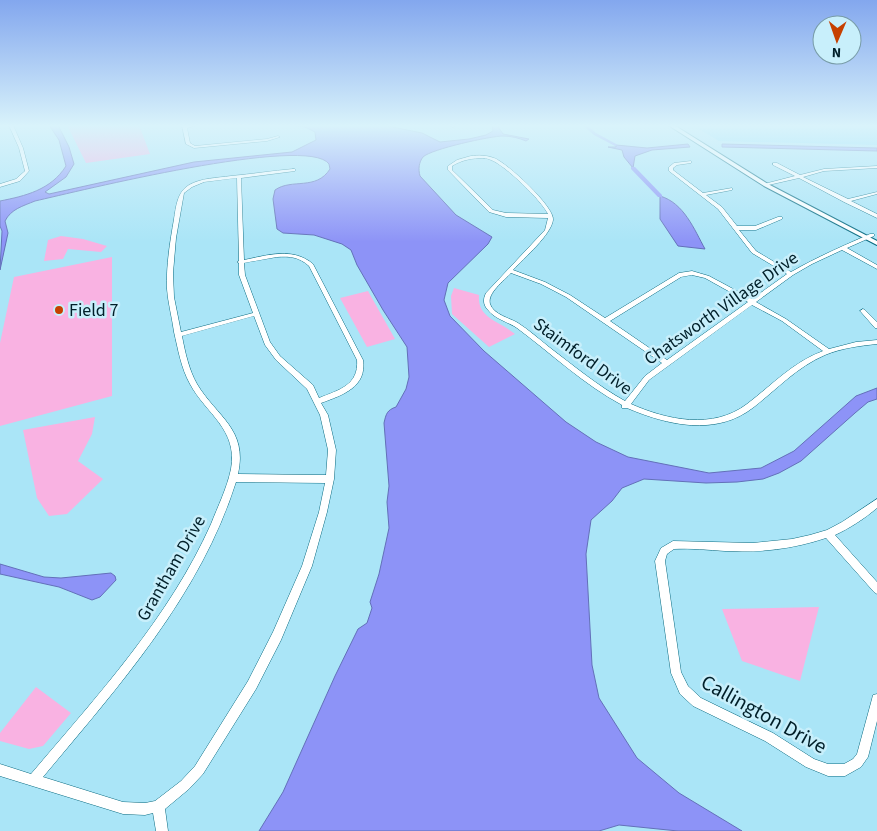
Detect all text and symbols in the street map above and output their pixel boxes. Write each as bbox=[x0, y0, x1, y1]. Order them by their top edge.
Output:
north arrow bbox=[812, 15, 862, 65]
text: N bbox=[832, 42, 842, 62]
street label: Chatsworth Village Drive bbox=[639, 246, 803, 371]
place label: Field 7 bbox=[69, 298, 118, 323]
marker: Field 7 bbox=[53, 304, 65, 316]
street label: Staimford Drive bbox=[528, 312, 637, 401]
street label: Grantham Drive bbox=[131, 511, 212, 626]
street label: Callington Drive bbox=[696, 667, 832, 761]

